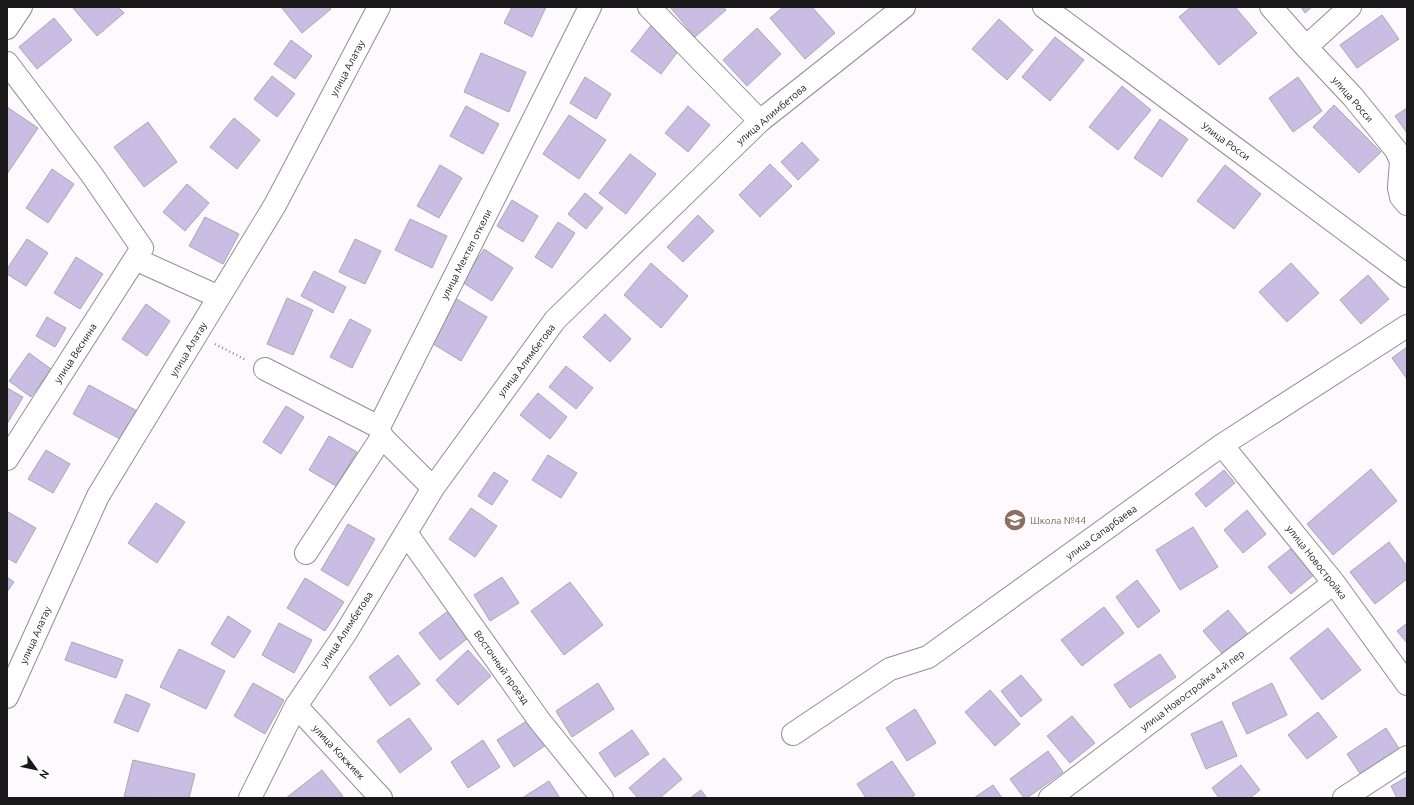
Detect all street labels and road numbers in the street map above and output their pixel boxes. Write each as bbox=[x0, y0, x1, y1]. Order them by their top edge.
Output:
street label: улица Алатау bbox=[328, 38, 367, 98]
street label: улица Росси bbox=[1330, 74, 1375, 124]
street label: улица Алимбетова bbox=[734, 82, 808, 147]
street label: Улица Росси bbox=[1199, 120, 1252, 163]
street label: улица Мектеп откели bbox=[439, 207, 494, 301]
street label: улица Алатау bbox=[168, 320, 209, 379]
street label: улица Веснина bbox=[52, 321, 99, 385]
street label: улица Алимбетова bbox=[496, 322, 557, 399]
street label: улица Сапарбаева bbox=[1064, 503, 1139, 562]
street label: улица Новостройка bbox=[1284, 523, 1349, 602]
street label: улица Алимбетова bbox=[318, 589, 375, 669]
street label: улица Алатау bbox=[18, 605, 53, 666]
street label: Восточный проезд bbox=[472, 628, 531, 706]
street label: улица Новостройка 4-й пер bbox=[1138, 648, 1246, 733]
street label: улица Кокжиек bbox=[310, 723, 367, 782]

